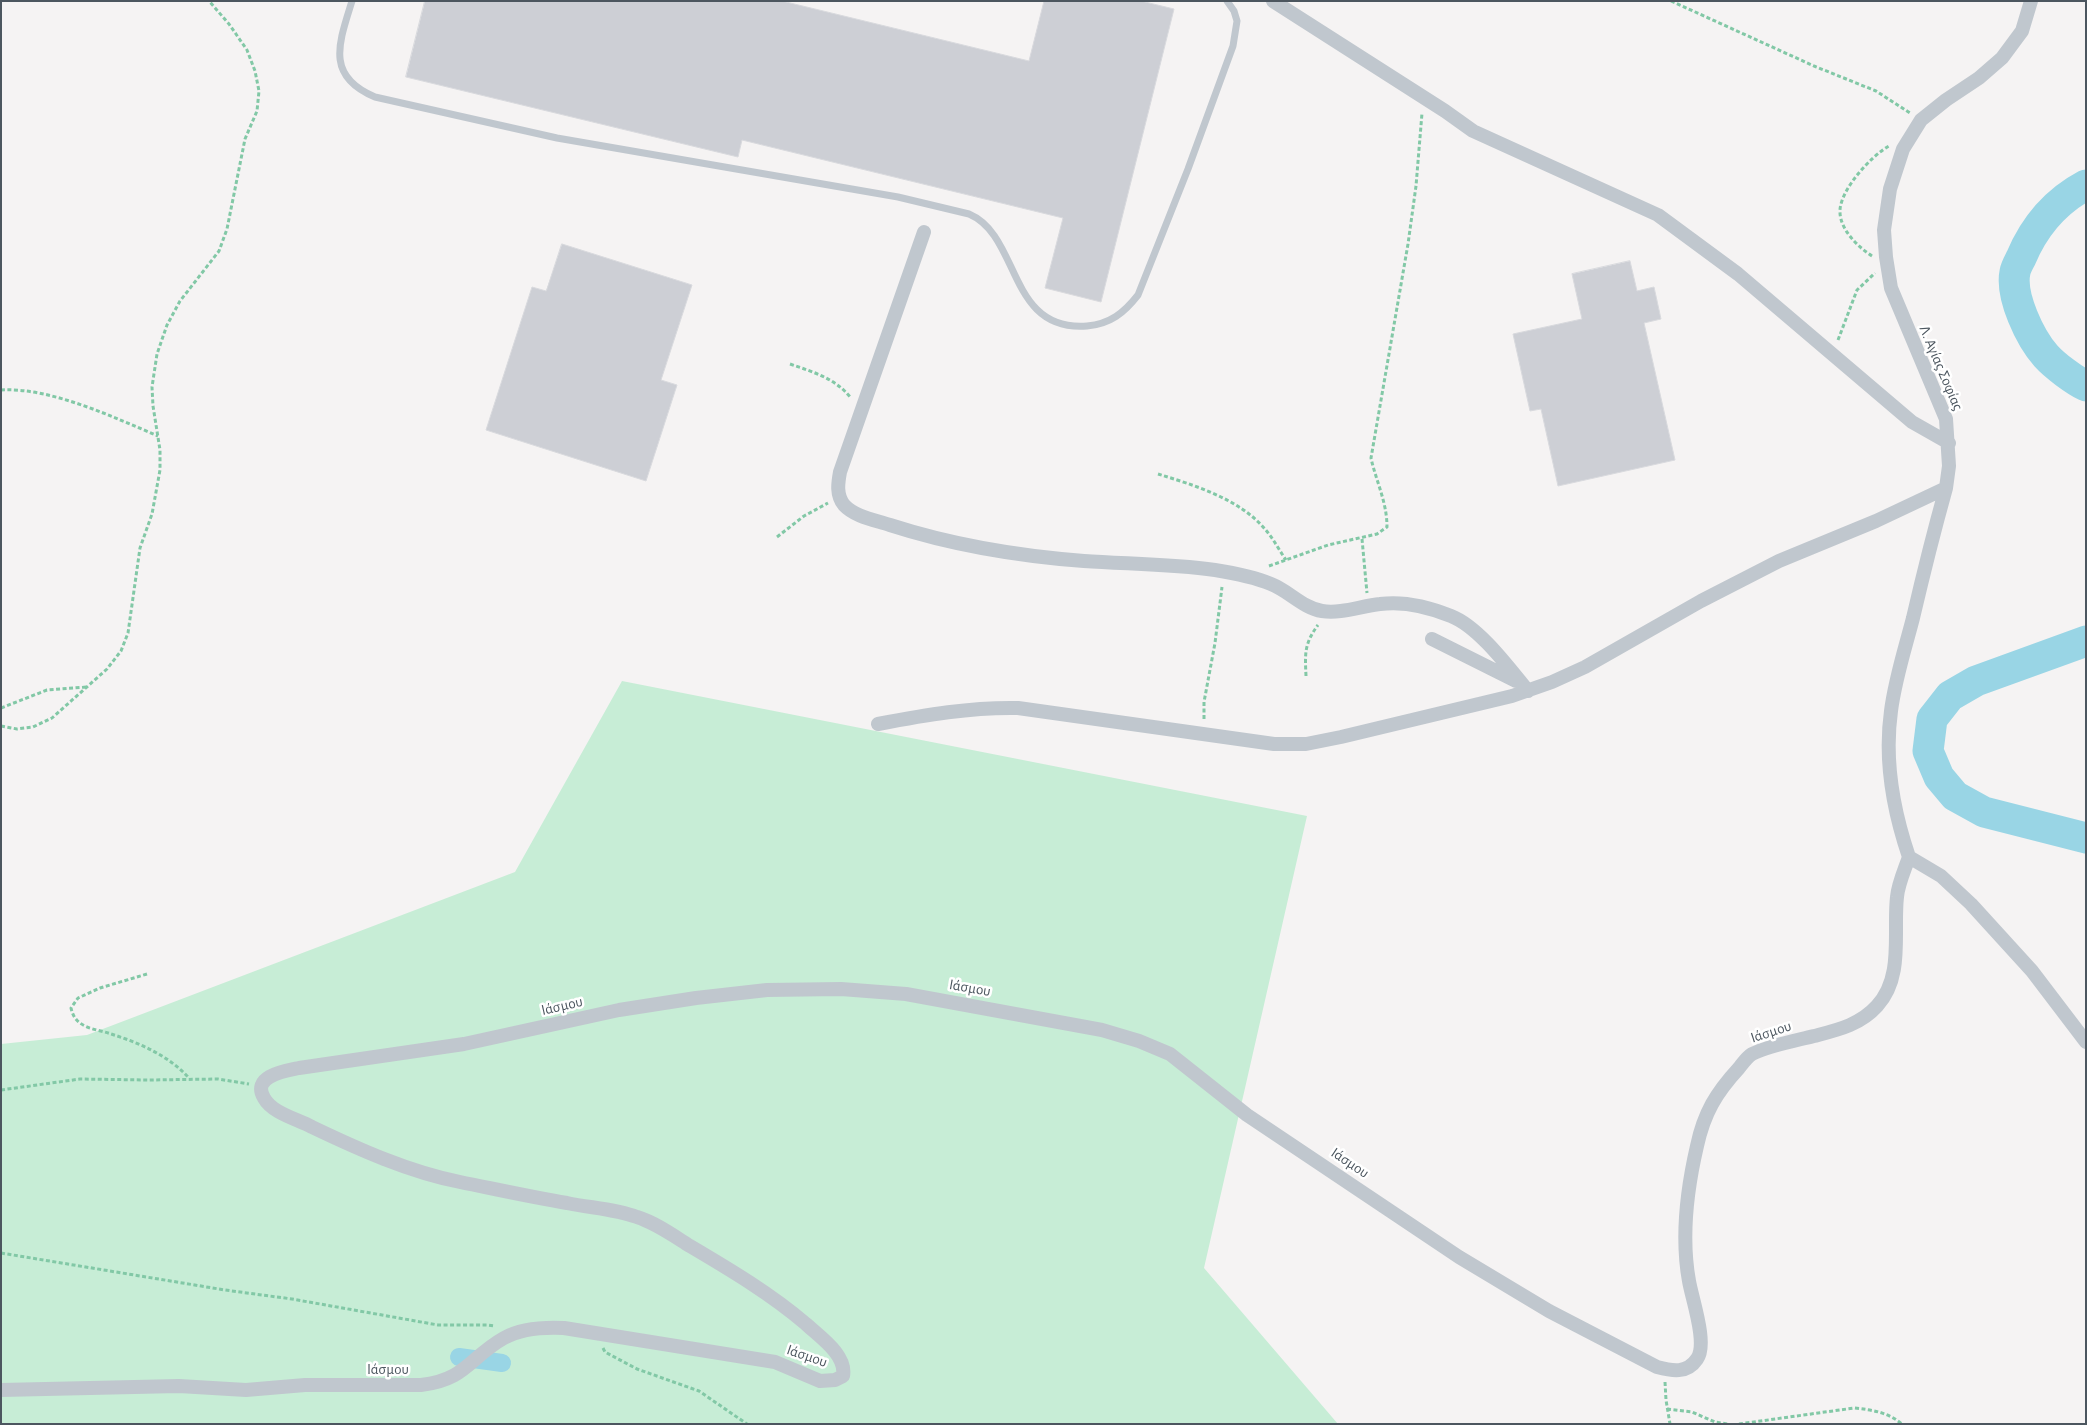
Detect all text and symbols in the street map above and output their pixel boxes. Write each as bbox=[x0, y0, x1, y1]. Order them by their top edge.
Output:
street label: Λ. Αγίας Σοφίας bbox=[1915, 323, 1967, 413]
street label: Ιάσμου bbox=[948, 976, 992, 1000]
street label: Ιάσμου bbox=[540, 993, 584, 1019]
street label: Ιάσμου bbox=[1748, 1017, 1794, 1047]
street label: Ιάσμου bbox=[1328, 1144, 1372, 1182]
street label: Ιάσμου bbox=[784, 1341, 830, 1371]
street label: Ιάσμου bbox=[367, 1360, 409, 1378]

